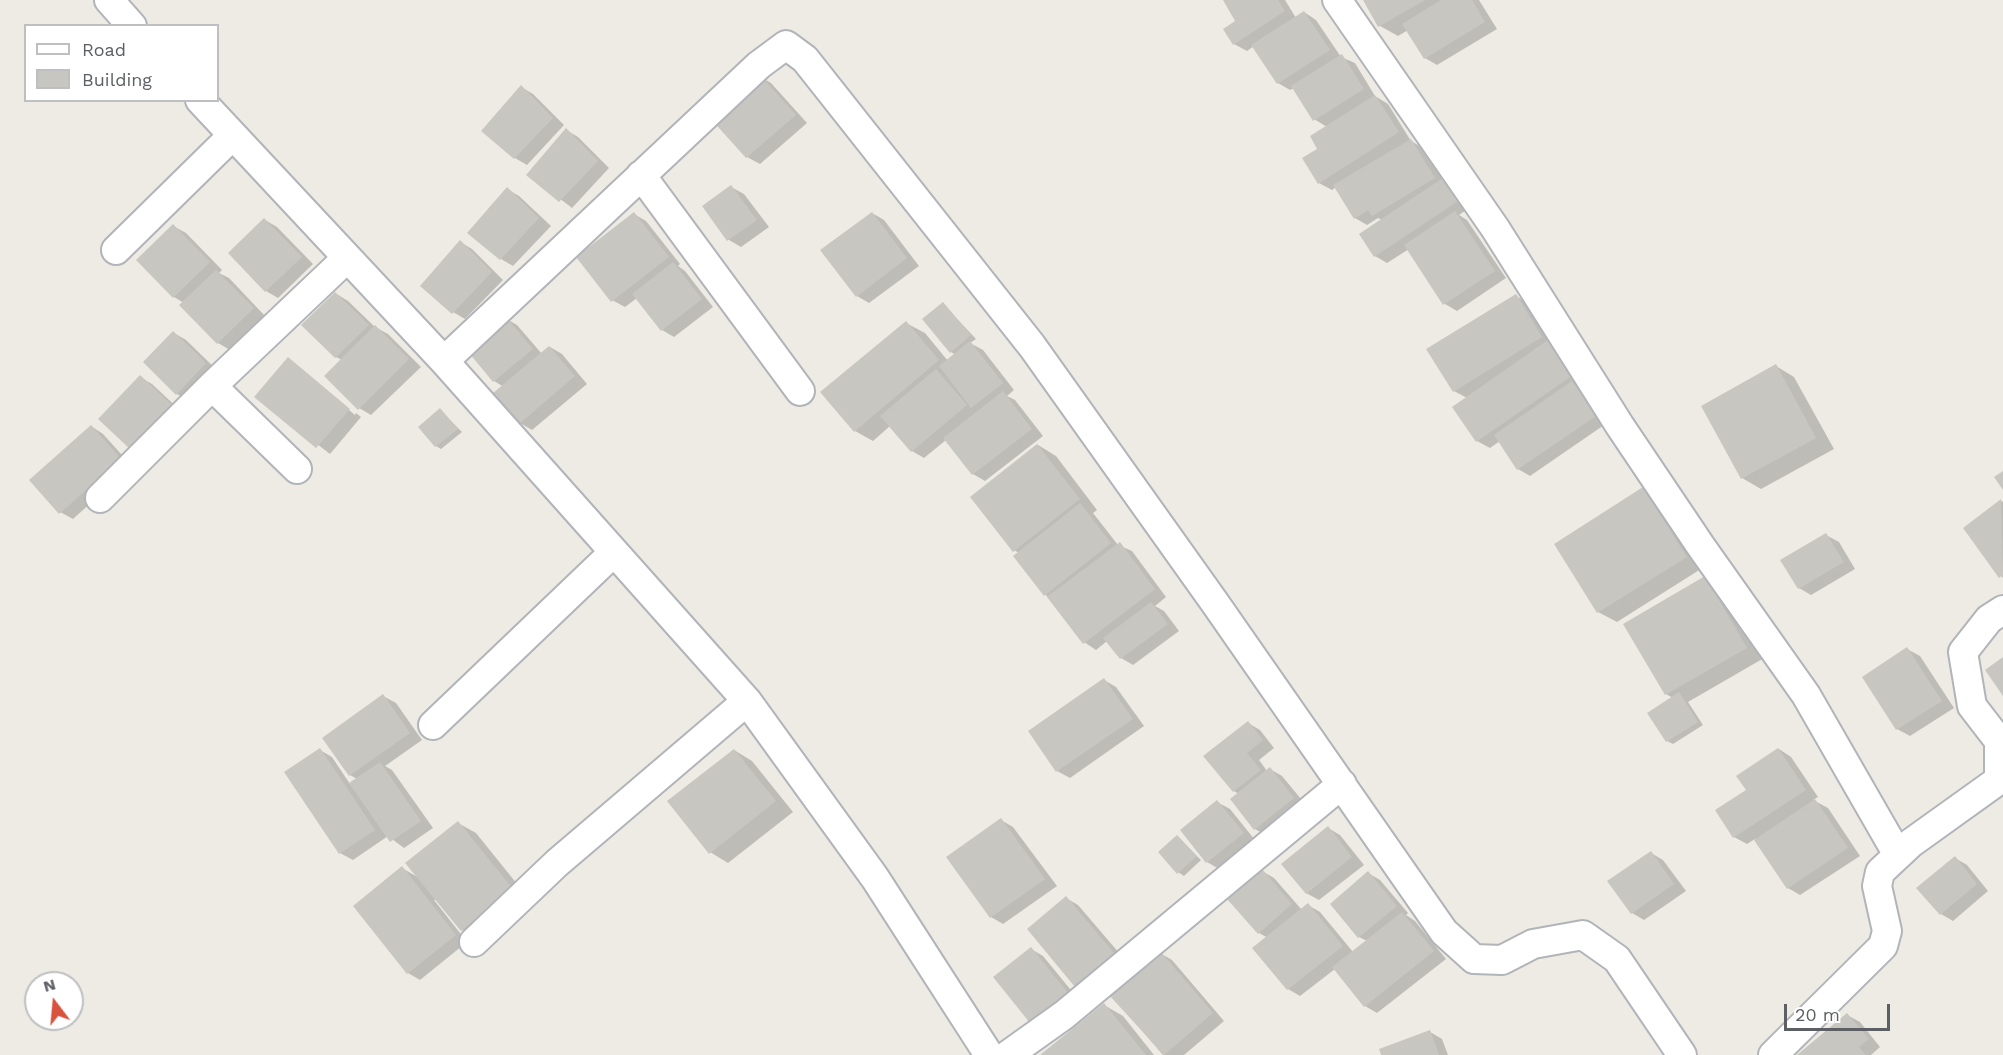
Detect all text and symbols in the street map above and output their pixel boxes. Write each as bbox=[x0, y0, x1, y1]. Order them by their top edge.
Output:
legend bbox=[24, 24, 219, 102]
text: Road bbox=[82, 39, 126, 60]
text: Building bbox=[82, 69, 152, 90]
north arrow bbox=[24, 971, 84, 1031]
text: N bbox=[41, 974, 58, 996]
scale bar bbox=[1787, 992, 1894, 1030]
text: 20 m bbox=[1795, 1004, 1840, 1025]

